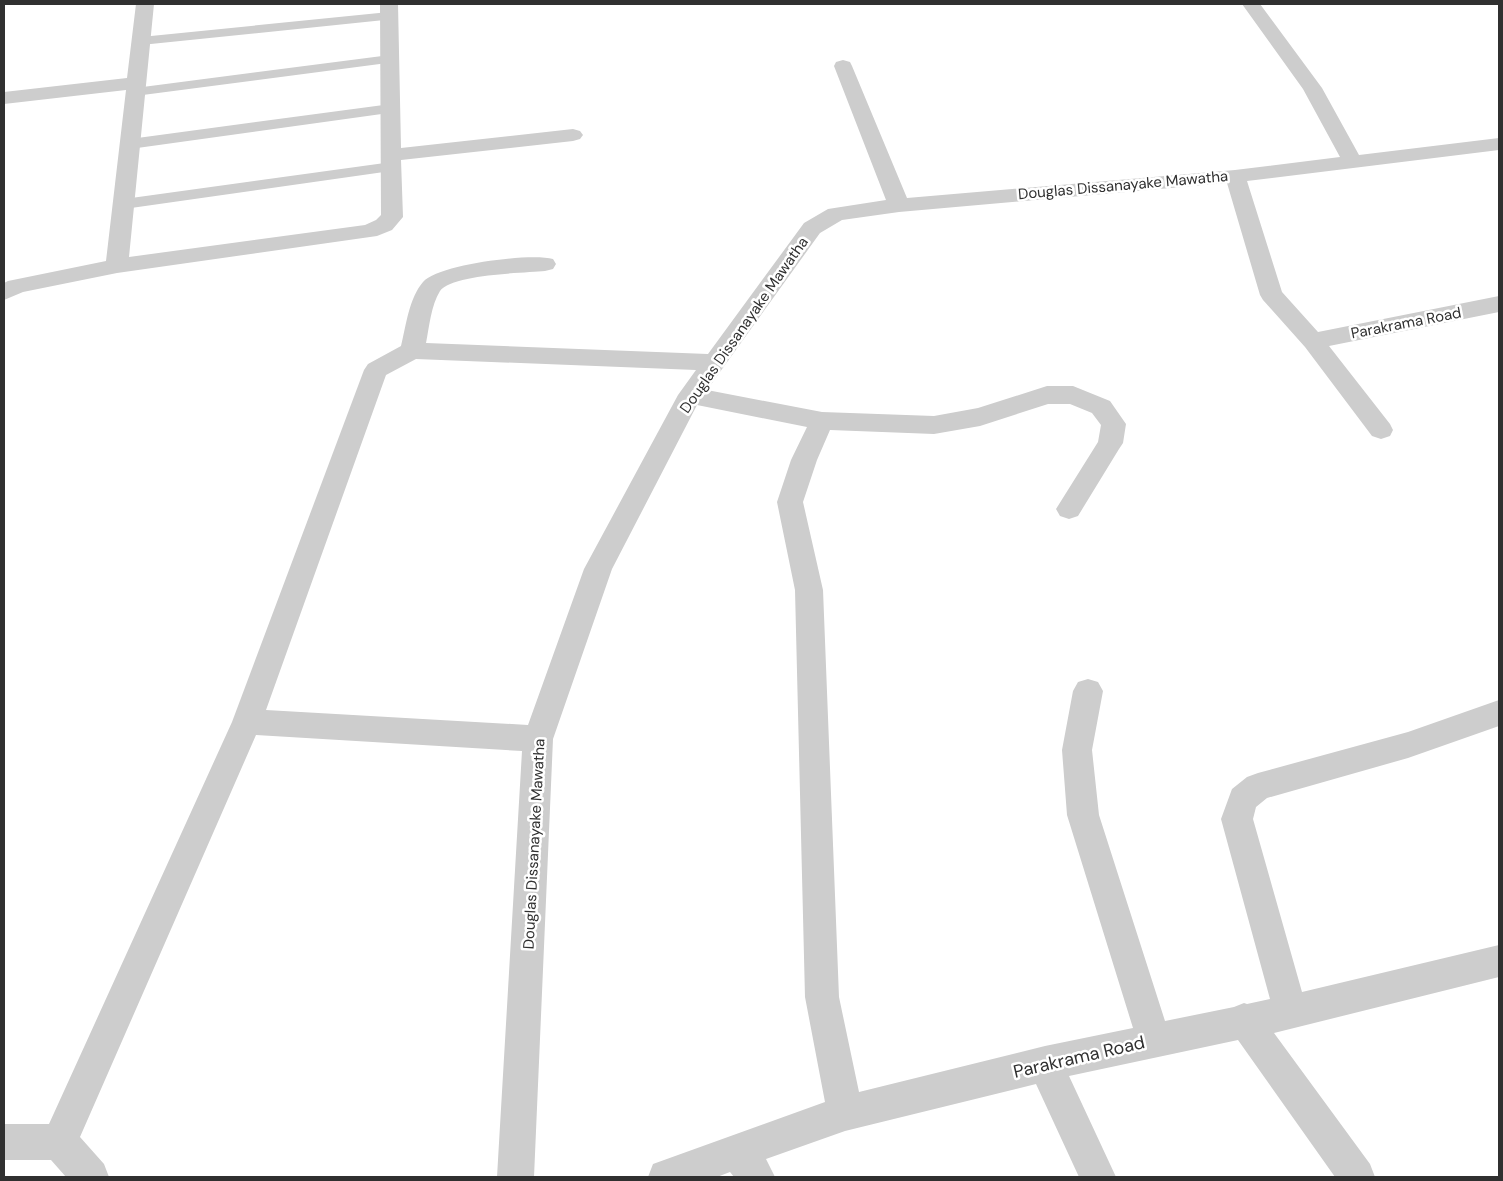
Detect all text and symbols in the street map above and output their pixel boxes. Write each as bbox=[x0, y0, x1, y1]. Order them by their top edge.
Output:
street label: Douglas Dissanayake Mawatha bbox=[1017, 166, 1229, 204]
street label: Douglas Dissanayake Mawatha bbox=[675, 233, 813, 417]
street label: Parakrama Road bbox=[1349, 303, 1463, 343]
street label: Douglas Dissanayake Mawatha bbox=[518, 738, 550, 950]
street label: Parakrama Road bbox=[1011, 1030, 1147, 1084]

